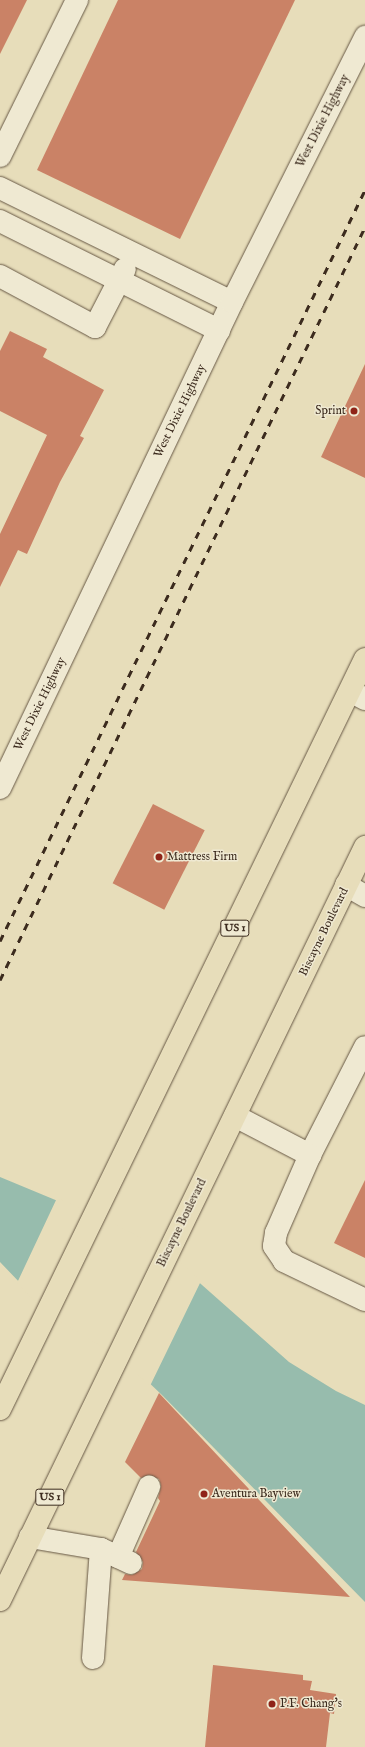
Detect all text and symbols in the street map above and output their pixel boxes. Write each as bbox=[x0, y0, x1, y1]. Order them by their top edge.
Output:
street label: West Dixie Highway bbox=[293, 72, 353, 170]
street label: West Dixie Highway bbox=[151, 362, 209, 460]
place label: Sprint bbox=[315, 404, 346, 418]
marker: Sprint bbox=[349, 406, 359, 416]
street label: West Dixie Highway bbox=[11, 655, 69, 753]
place label: Mattress Firm bbox=[167, 850, 237, 864]
marker: Mattress Firm bbox=[154, 852, 164, 862]
street label: Biscayne Boulevard bbox=[296, 885, 352, 979]
road number: US 1 bbox=[220, 919, 250, 937]
street label: Biscayne Boulevard bbox=[154, 1176, 210, 1270]
place label: Aventura Bayview bbox=[212, 1487, 300, 1501]
road number: US 1 bbox=[35, 1488, 65, 1506]
marker: Aventura Bayview bbox=[199, 1489, 209, 1499]
place label: P.F. Chang's bbox=[280, 1697, 342, 1711]
marker: P.F. Chang's bbox=[267, 1699, 277, 1709]

